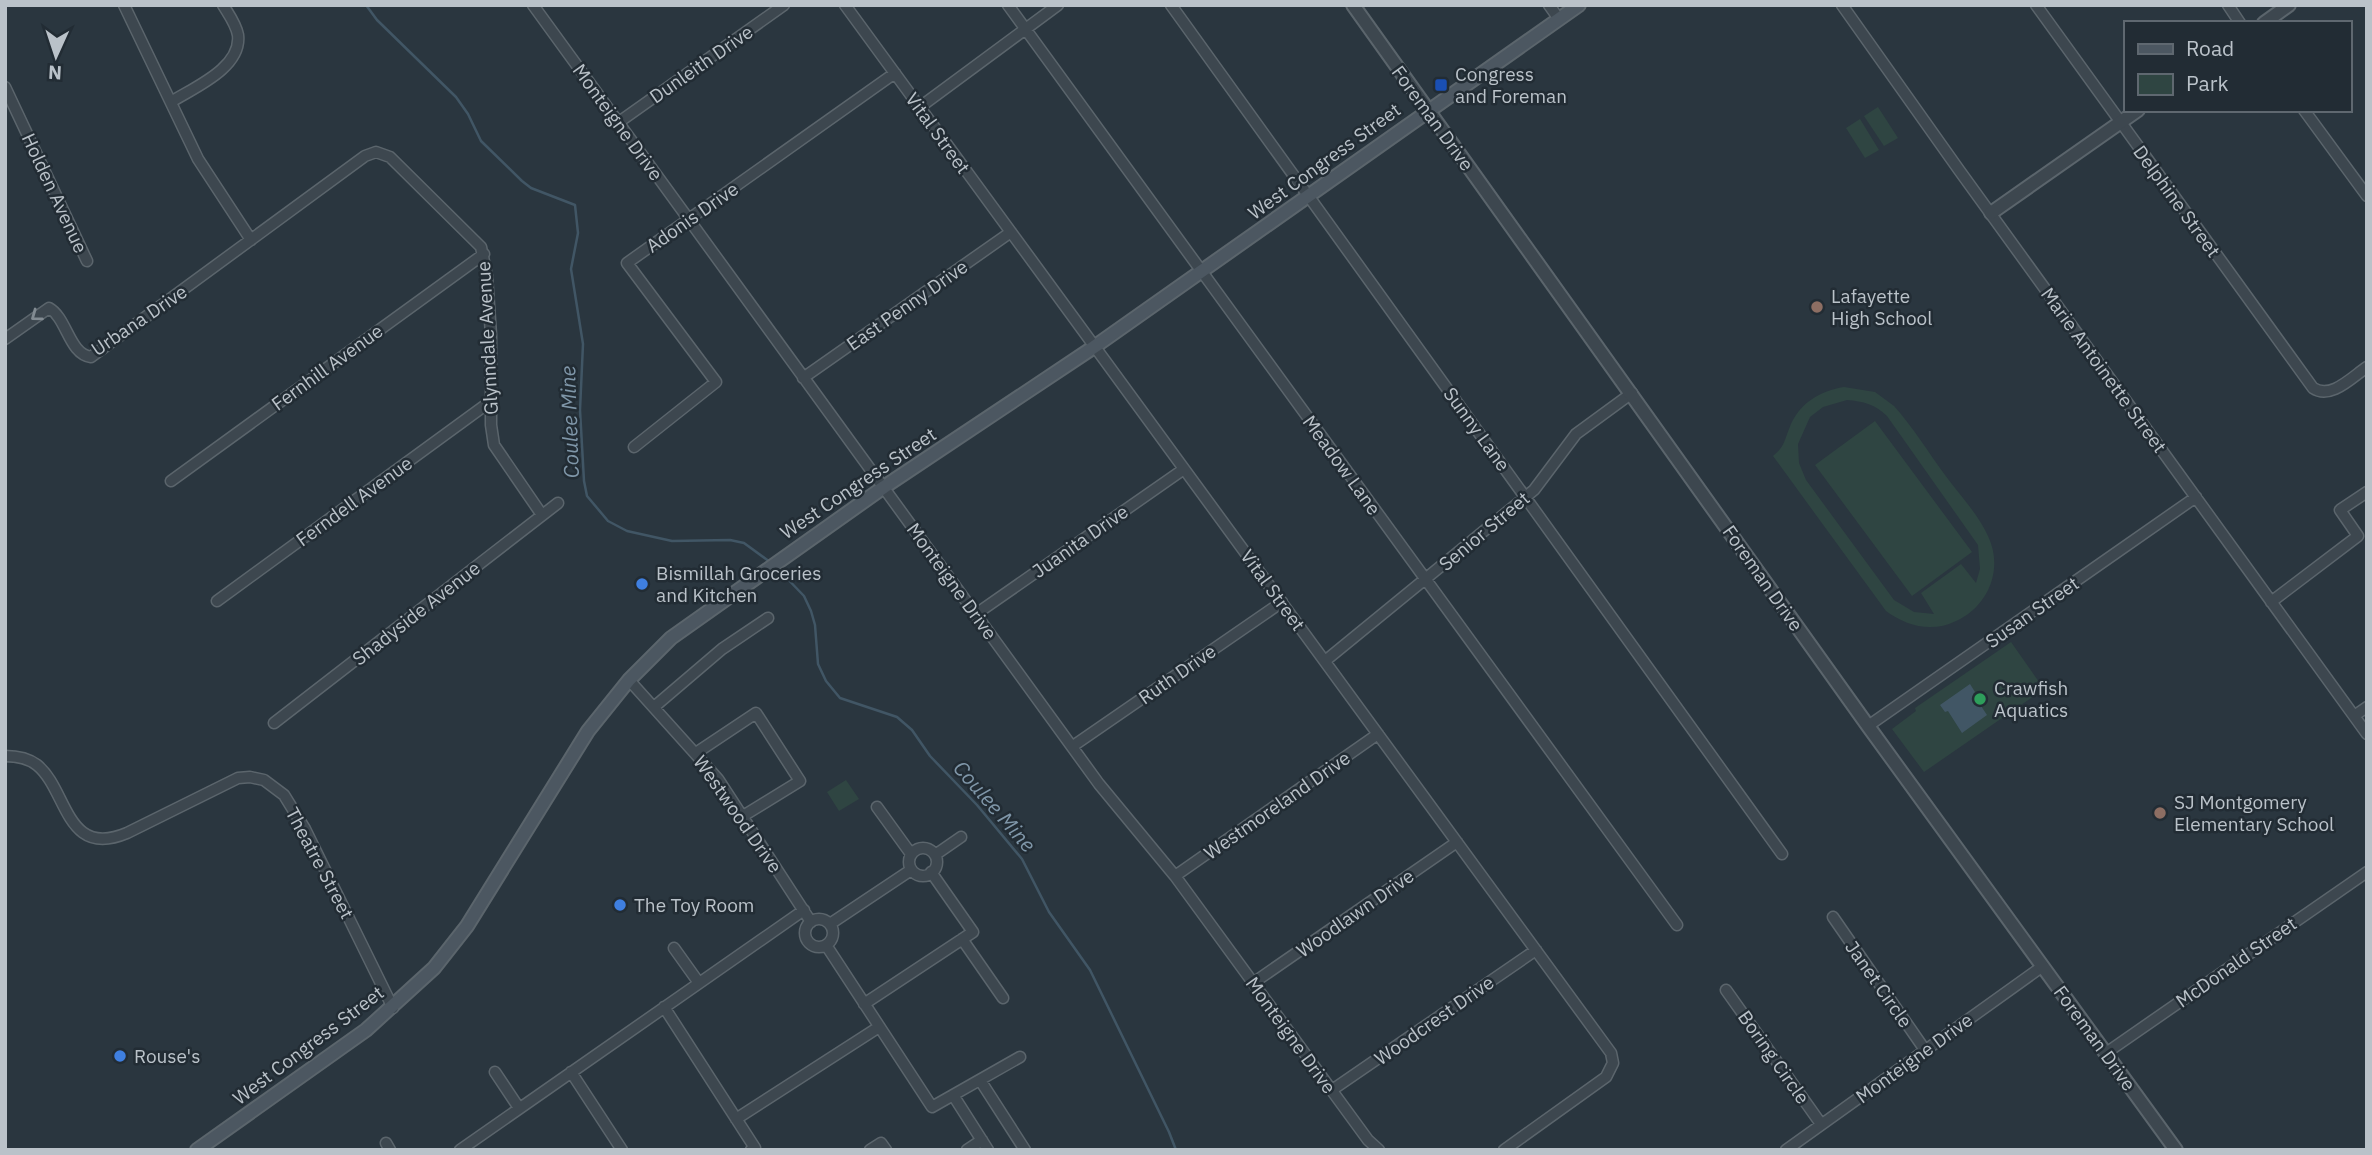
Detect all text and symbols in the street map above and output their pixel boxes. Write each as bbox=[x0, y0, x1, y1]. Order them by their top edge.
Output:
street label: Dunleith Drive bbox=[645, 20, 757, 108]
north arrow bbox=[21, 21, 91, 91]
legend bbox=[2124, 21, 2351, 112]
text: Road bbox=[2186, 34, 2234, 62]
street label: Monteigne Drive bbox=[568, 59, 668, 185]
text: N bbox=[48, 61, 63, 85]
street label: Foreman Drive bbox=[1387, 61, 1479, 175]
place label: Congress and Foreman bbox=[1455, 62, 1567, 108]
text: Park bbox=[2186, 69, 2229, 97]
marker: Congress and Foreman bbox=[1433, 77, 1449, 93]
street label: Vital Street bbox=[900, 88, 976, 178]
street label: West Congress Street bbox=[1243, 98, 1405, 224]
street label: Holden Avenue bbox=[17, 129, 93, 257]
street label: Delphine Street bbox=[2128, 140, 2226, 262]
street label: Adonis Drive bbox=[641, 176, 743, 258]
street label: East Penny Drive bbox=[842, 254, 972, 356]
street label: Glynndale Avenue bbox=[471, 261, 503, 415]
street label: Urbana Drive bbox=[86, 279, 192, 361]
street label: Marie Antoinette Street bbox=[2036, 283, 2172, 457]
place label: Lafayette High School bbox=[1831, 284, 1932, 330]
marker: Lafayette High School bbox=[1809, 299, 1825, 315]
one-way arrow bbox=[31, 308, 44, 320]
street label: Fernhill Avenue bbox=[267, 318, 387, 416]
water label: Coulee Mine bbox=[553, 365, 585, 479]
street label: Sunny Lane bbox=[1438, 382, 1516, 476]
street label: Meadow Lane bbox=[1298, 410, 1386, 520]
street label: West Congress Street bbox=[775, 422, 941, 544]
street label: Ferndell Avenue bbox=[291, 451, 417, 551]
street label: Senior Street bbox=[1434, 486, 1534, 576]
street label: Juanita Drive bbox=[1027, 499, 1133, 583]
street label: Monteigne Drive bbox=[902, 518, 1002, 644]
street label: Foreman Drive bbox=[1718, 520, 1808, 636]
street label: Vital Street bbox=[1235, 545, 1311, 635]
street label: Shadyside Avenue bbox=[347, 556, 485, 670]
place label: Bismillah Groceries and Kitchen bbox=[656, 561, 821, 607]
street label: Susan Street bbox=[1981, 571, 2083, 653]
marker: Bismillah Groceries and Kitchen bbox=[634, 576, 650, 592]
street label: Ruth Drive bbox=[1134, 639, 1220, 709]
place label: Crawfish Aquatics bbox=[1994, 676, 2068, 722]
marker: Crawfish Aquatics bbox=[1972, 691, 1988, 707]
street label: Westmoreland Drive bbox=[1199, 746, 1355, 864]
street label: Westwood Drive bbox=[689, 750, 787, 878]
water label: Coulee Mine bbox=[948, 754, 1043, 858]
place label: SJ Montgomery Elementary School bbox=[2174, 790, 2334, 836]
street label: Theatre Street bbox=[281, 803, 359, 923]
marker: SJ Montgomery Elementary School bbox=[2152, 805, 2168, 821]
street label: Woodlawn Drive bbox=[1292, 864, 1418, 962]
place label: The Toy Room bbox=[634, 893, 754, 917]
marker: The Toy Room bbox=[612, 897, 628, 913]
street label: McDonald Street bbox=[2171, 911, 2301, 1013]
street label: Janet Circle bbox=[1840, 936, 1918, 1032]
street label: Woodcrest Drive bbox=[1370, 970, 1498, 1070]
street label: Monteigne Drive bbox=[1241, 972, 1341, 1098]
street label: West Congress Street bbox=[228, 980, 388, 1110]
street label: Foreman Drive bbox=[2049, 981, 2141, 1095]
street label: Boring Circle bbox=[1733, 1006, 1815, 1108]
street label: Monteigne Drive bbox=[1851, 1008, 1977, 1108]
place label: Rouse's bbox=[134, 1044, 200, 1068]
marker: Rouse's bbox=[112, 1048, 128, 1064]

